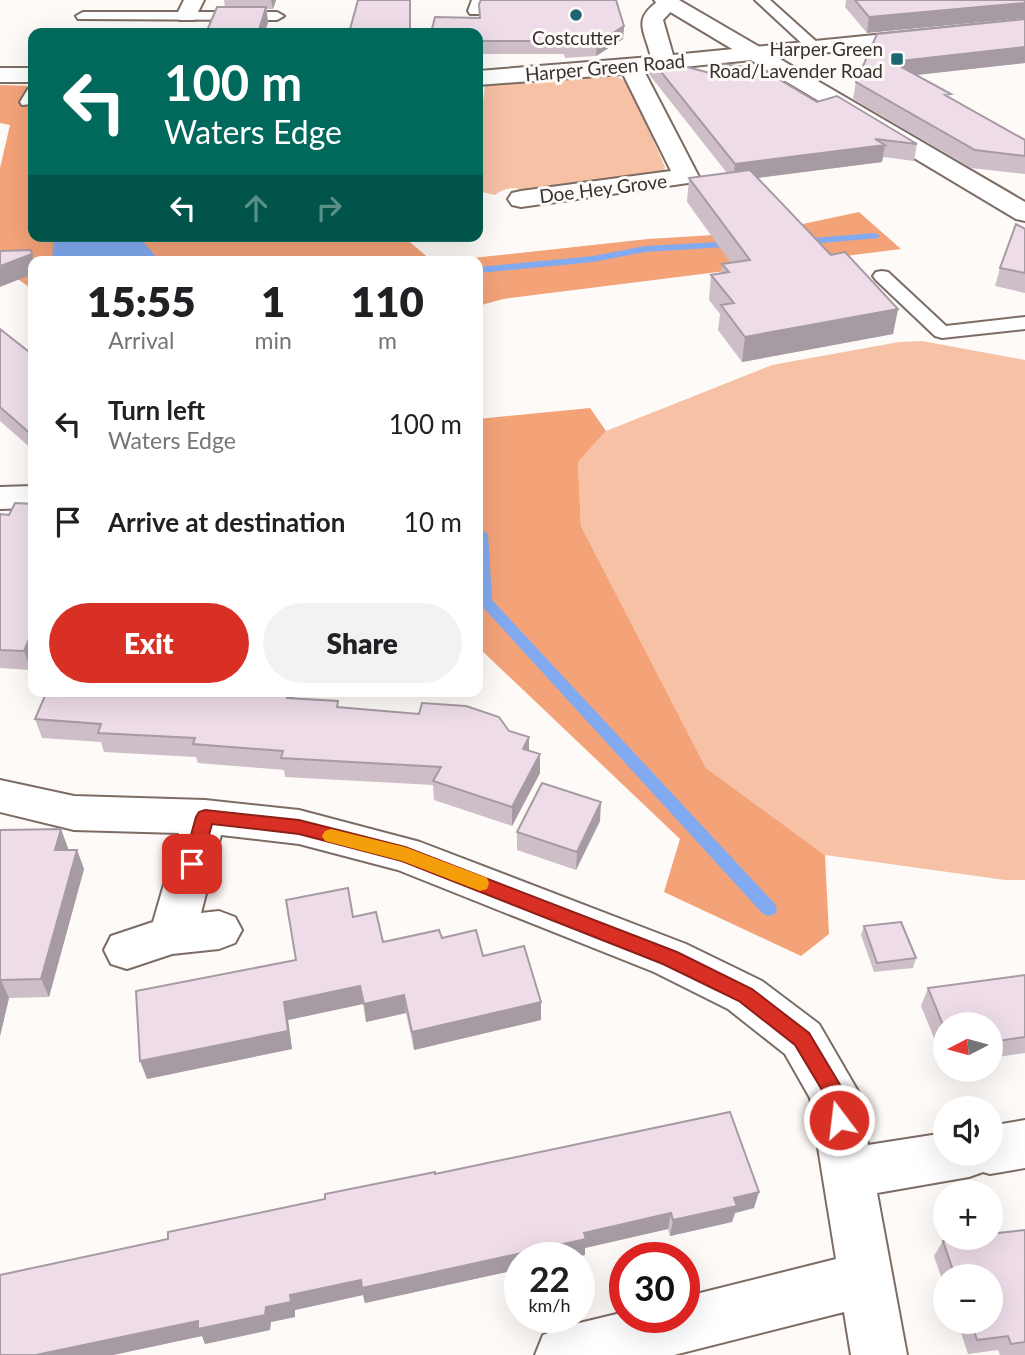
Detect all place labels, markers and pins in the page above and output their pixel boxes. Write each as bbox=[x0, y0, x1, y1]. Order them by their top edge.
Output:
marker: Costcutter bbox=[568, 7, 584, 23]
place label: Costcutter bbox=[532, 26, 620, 49]
place label: Harper Green Road/Lavender Road bbox=[709, 37, 883, 82]
marker: Harper Green Road/Lavender Road bbox=[889, 51, 905, 67]
pin bbox=[162, 834, 222, 894]

